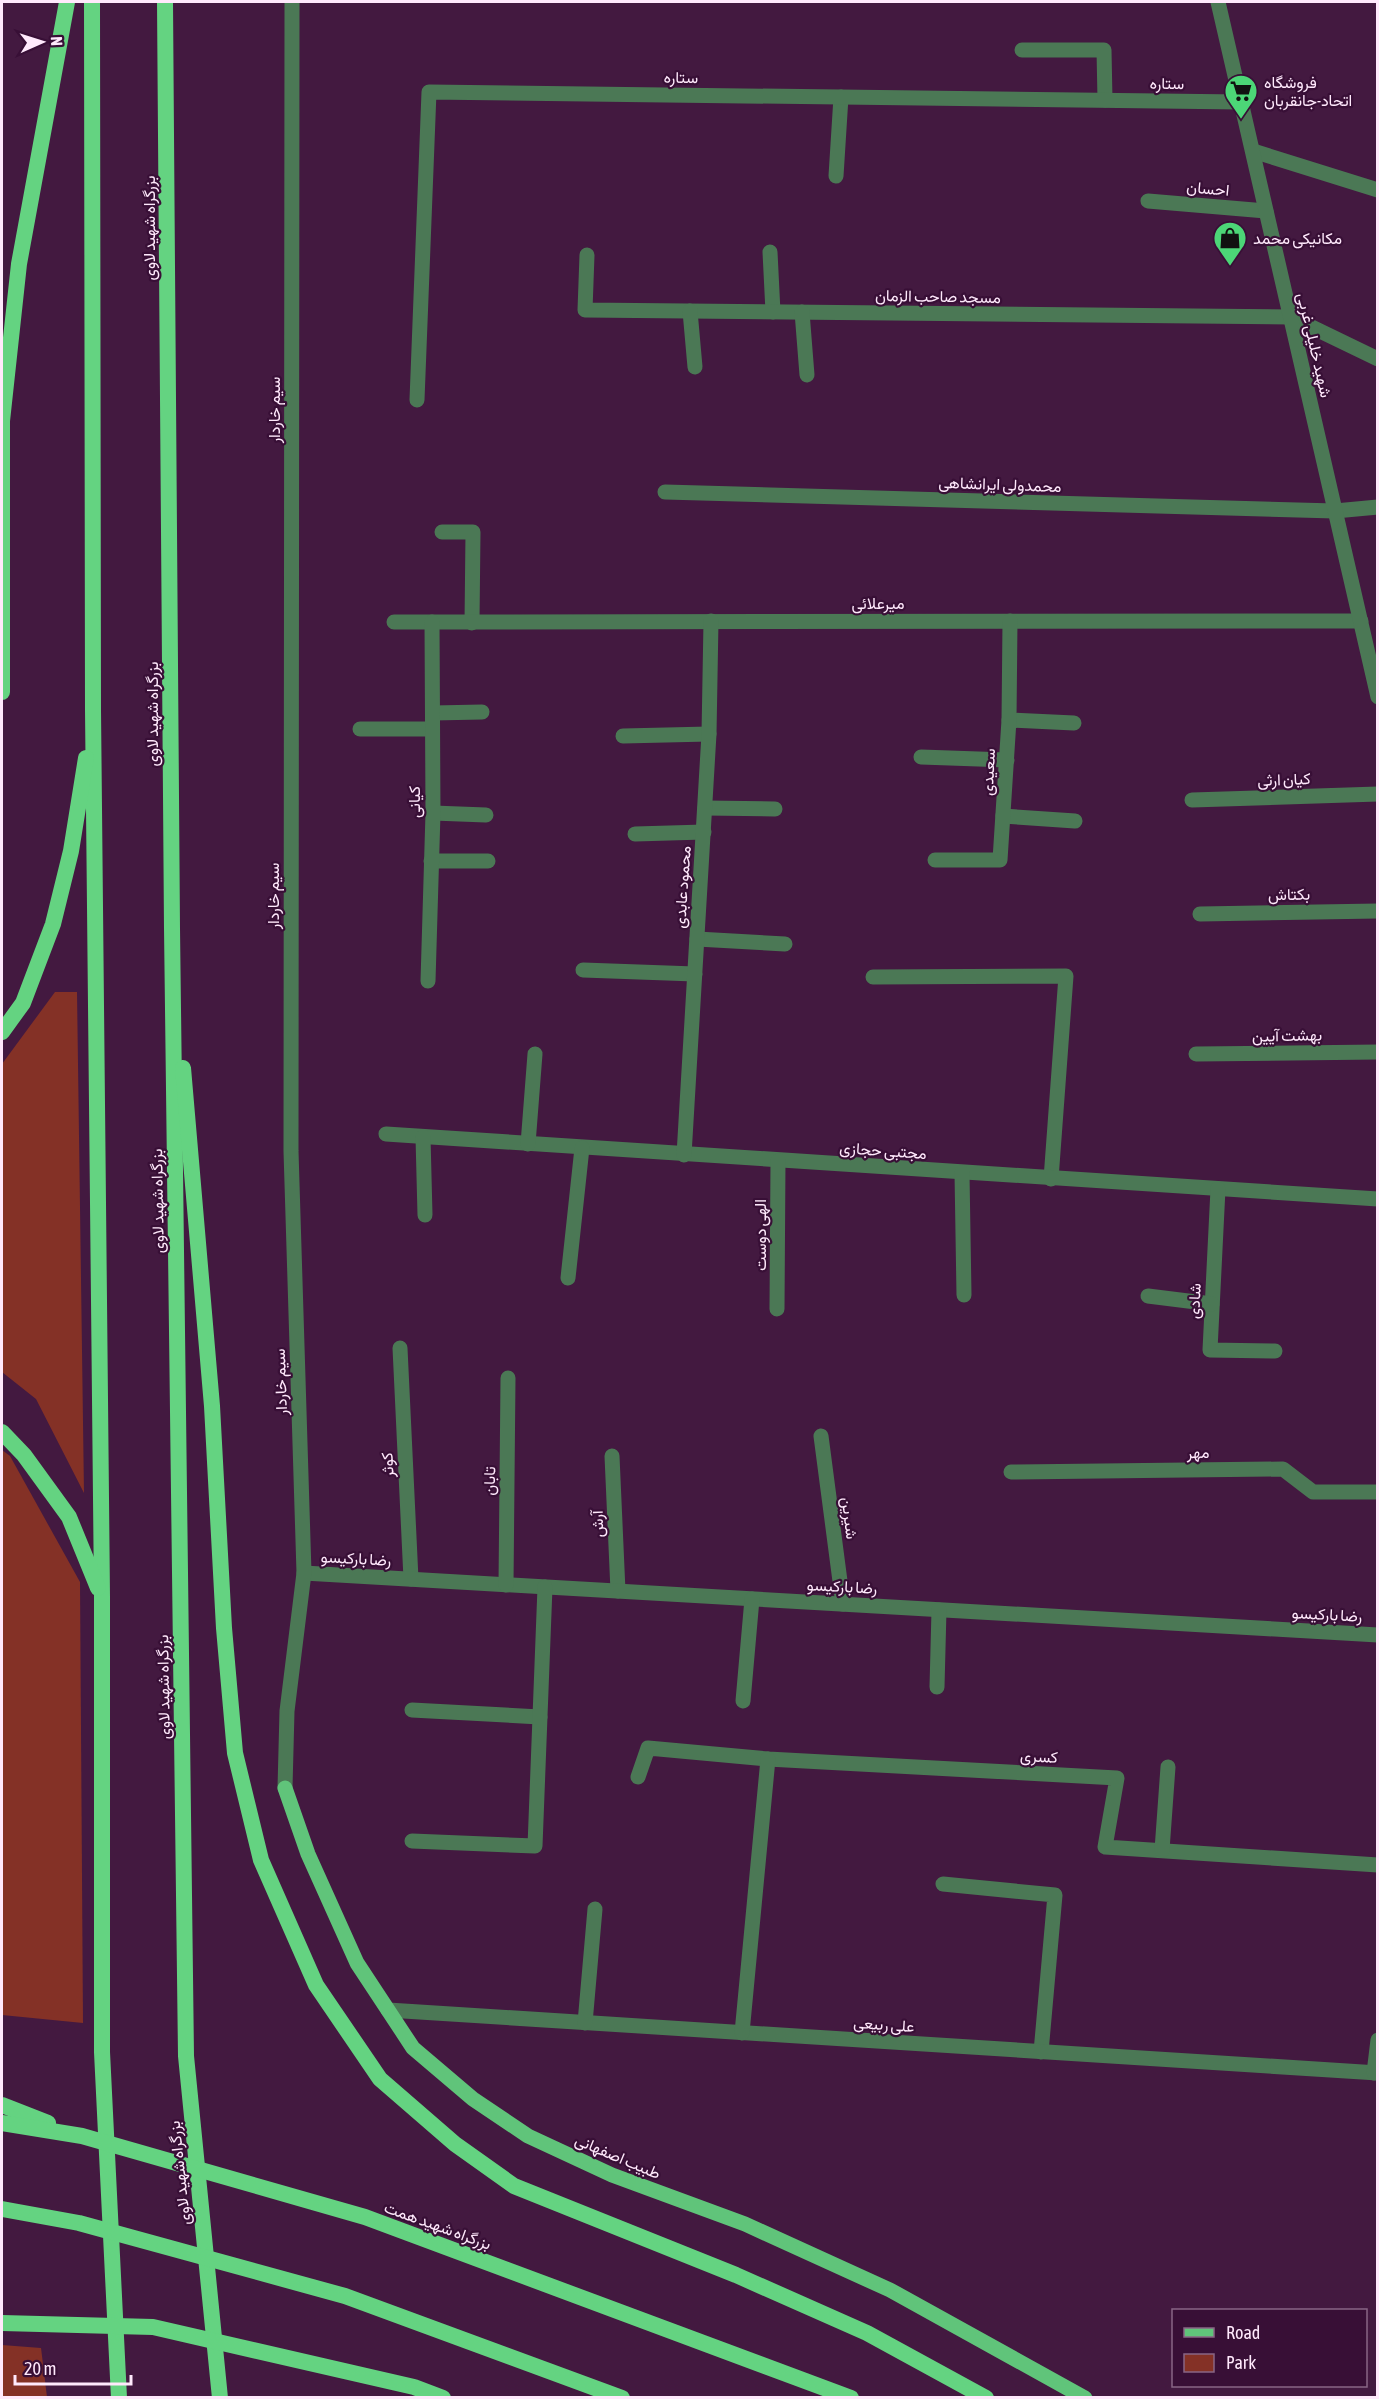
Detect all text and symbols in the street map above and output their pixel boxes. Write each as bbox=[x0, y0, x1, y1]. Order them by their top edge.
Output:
north arrow bbox=[12, 12, 72, 72]
text: N bbox=[48, 36, 66, 46]
street label: ستاره bbox=[664, 68, 698, 88]
supermarket icon: فروشگاه اتحاد-جانقربان bbox=[1223, 73, 1259, 120]
place label: فروشگاه اتحاد-جانقربان bbox=[1264, 73, 1352, 111]
street label: ستاره bbox=[1150, 74, 1184, 94]
street label: بزرگراه شهید لاوی bbox=[140, 176, 160, 280]
street label: احسان bbox=[1186, 177, 1230, 200]
shop icon: مکانیکی محمد bbox=[1212, 220, 1248, 267]
place label: مکانیکی محمد bbox=[1253, 229, 1342, 249]
street label: مسجد صاحب الزمان bbox=[875, 286, 1001, 308]
street label: شهید خلیلی غربی bbox=[1292, 291, 1336, 400]
street label: سیم خاردار bbox=[265, 377, 285, 444]
street label: محمدولی ایرانشاهی bbox=[938, 473, 1062, 497]
street label: میرعلائی bbox=[851, 594, 905, 614]
street label: بزرگراه شهید لاوی bbox=[143, 662, 163, 766]
street label: سعیدی bbox=[978, 748, 1000, 796]
street label: کیان ارثی bbox=[1257, 769, 1311, 791]
street label: کیانی bbox=[405, 786, 425, 818]
street label: محمود عابدی bbox=[670, 845, 696, 929]
street label: سیم خاردار bbox=[264, 863, 284, 930]
street label: بکتاش bbox=[1268, 885, 1310, 905]
street label: بهشت آیین bbox=[1252, 1025, 1322, 1047]
street label: مجتبی حجازی bbox=[839, 1138, 927, 1164]
street label: بزرگراه شهید لاوی bbox=[147, 1148, 169, 1254]
street label: الهی دوست bbox=[751, 1199, 771, 1271]
street label: شادی bbox=[1184, 1283, 1206, 1319]
street label: سیم خاردار bbox=[270, 1348, 292, 1417]
street label: مهر bbox=[1186, 1443, 1210, 1463]
street label: کوثر bbox=[377, 1452, 399, 1479]
street label: تابان bbox=[480, 1466, 499, 1496]
street label: شیرین bbox=[837, 1496, 862, 1540]
street label: آرش bbox=[587, 1509, 608, 1538]
street label: رضا بارکیسو bbox=[320, 1547, 392, 1571]
street label: رضا بارکیسو bbox=[806, 1575, 878, 1599]
street label: رضا بارکیسو bbox=[1291, 1603, 1363, 1627]
street label: بزرگراه شهید لاوی bbox=[153, 1634, 175, 1740]
street label: کسری bbox=[1019, 1746, 1058, 1768]
street label: علی ربیعی bbox=[853, 2013, 915, 2037]
street label: بزرگراه شهید لاوی bbox=[165, 2120, 195, 2226]
street label: طبیب اصفهانی bbox=[572, 2130, 663, 2184]
street label: بزرگراه شهید همت bbox=[381, 2197, 494, 2255]
legend bbox=[1172, 2309, 1367, 2387]
text: Road bbox=[1226, 2322, 1260, 2343]
scale bar bbox=[15, 2348, 130, 2386]
text: Park bbox=[1226, 2352, 1256, 2373]
text: 20 m bbox=[24, 2358, 56, 2379]

